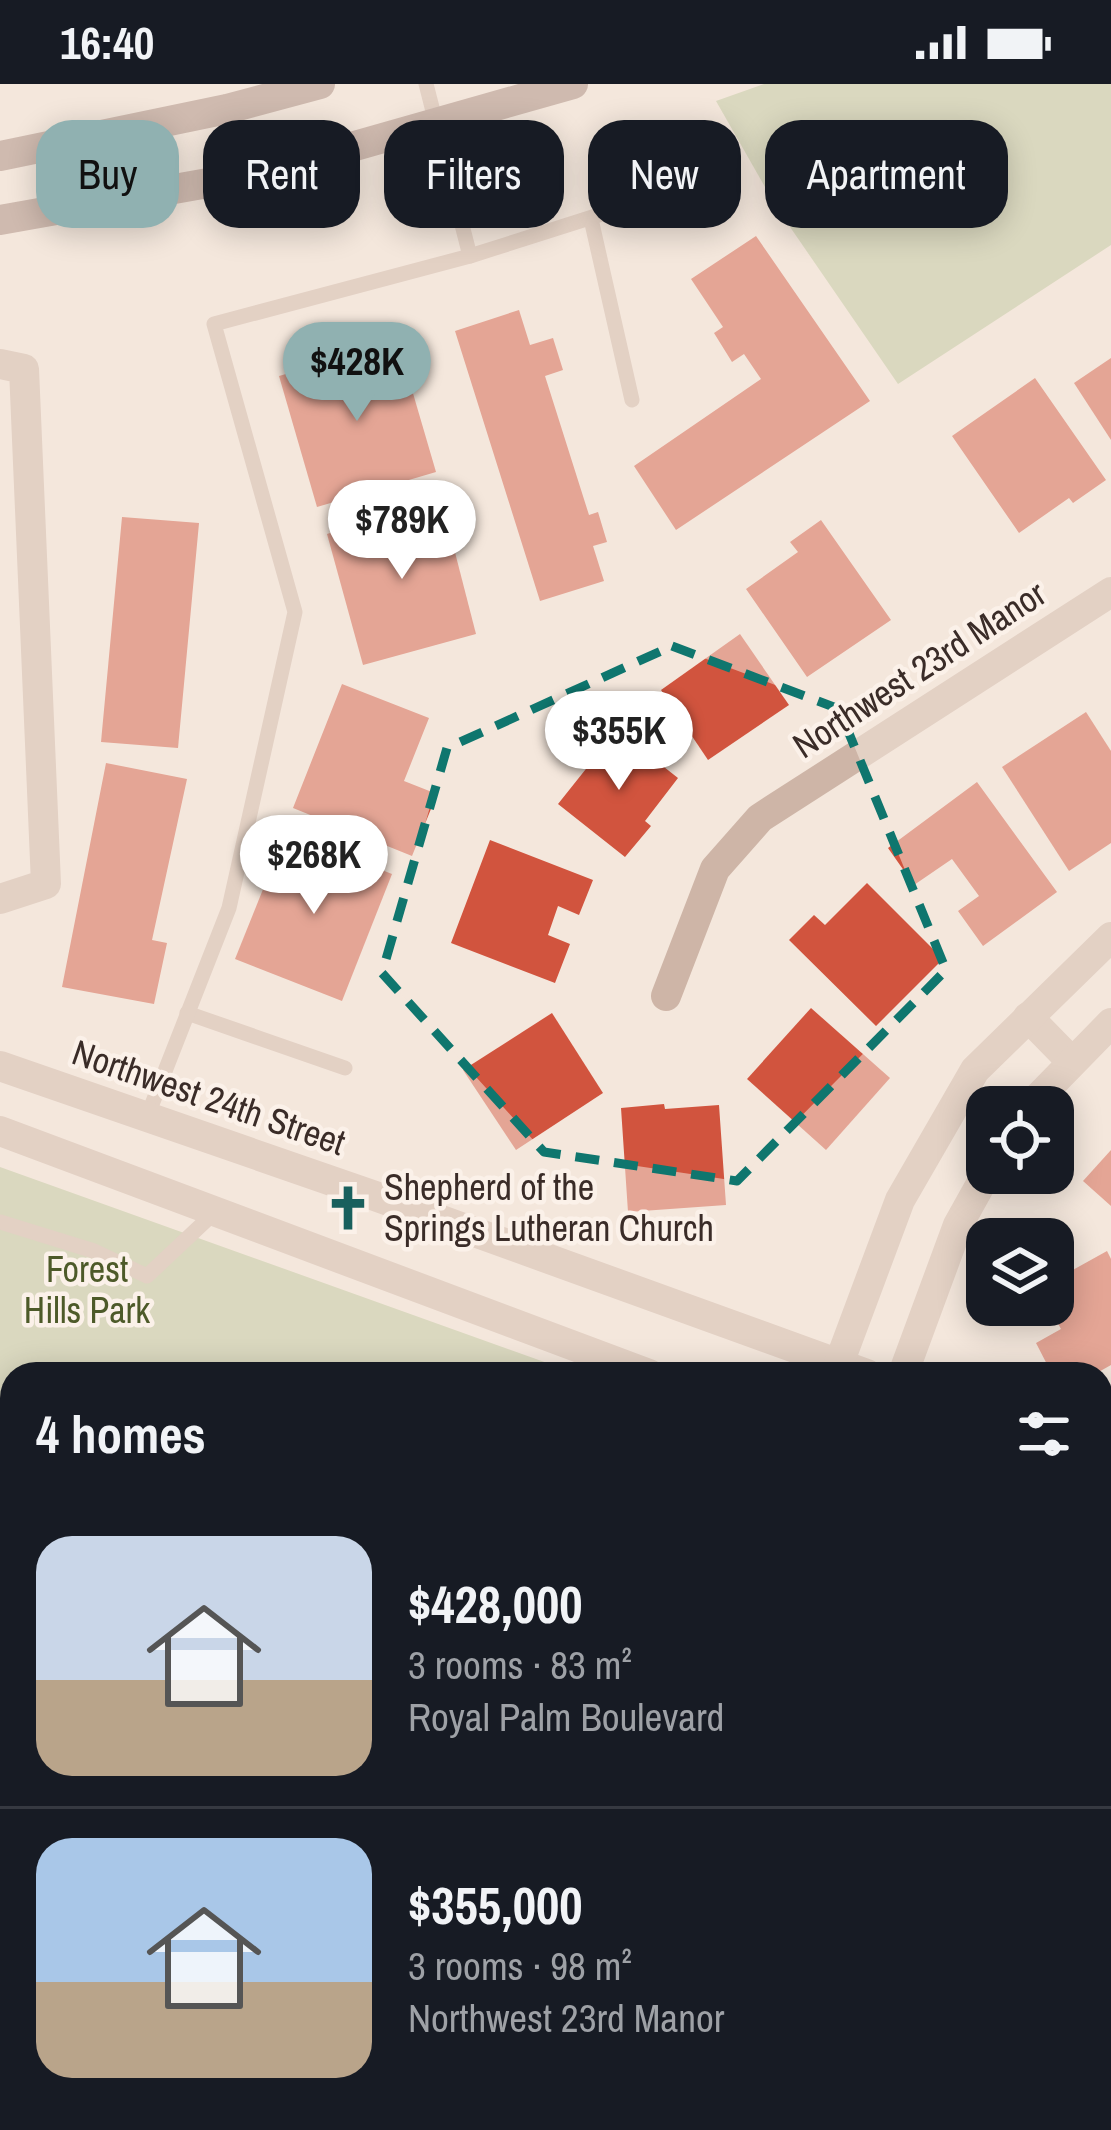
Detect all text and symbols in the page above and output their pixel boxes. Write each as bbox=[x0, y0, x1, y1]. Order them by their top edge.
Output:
text: 16:40 bbox=[60, 12, 154, 73]
chip: Buy bbox=[36, 120, 179, 228]
chip: Rent bbox=[203, 120, 360, 228]
chip: Filters bbox=[384, 120, 564, 228]
chip: New bbox=[588, 120, 741, 228]
chip: Apartment bbox=[765, 120, 1008, 228]
pin: $428K bbox=[273, 322, 441, 424]
text: $428K bbox=[310, 335, 404, 387]
pin: $789K bbox=[318, 480, 486, 582]
text: $789K bbox=[355, 493, 449, 545]
street label: Northwest 23rd Manor bbox=[783, 569, 1055, 769]
pin: $355K bbox=[535, 691, 703, 793]
text: $355K bbox=[572, 704, 666, 756]
pin: $268K bbox=[230, 815, 398, 917]
text: $268K bbox=[267, 828, 361, 880]
street label: Northwest 24th Street bbox=[66, 1028, 352, 1166]
map controls bbox=[966, 1086, 1074, 1326]
button: locate bbox=[966, 1086, 1074, 1194]
place label: Shepherd of the Springs Lutheran Church bbox=[384, 1163, 714, 1252]
church icon: Shepherd of the Springs Lutheran Church bbox=[323, 1183, 373, 1233]
button: layers bbox=[966, 1218, 1074, 1326]
park label: Forest Hills Park bbox=[24, 1245, 150, 1334]
text: 4 homes bbox=[36, 1400, 206, 1469]
icon: filters bbox=[1011, 1401, 1077, 1467]
text: $428,000 bbox=[408, 1570, 582, 1639]
icon: home bbox=[132, 1584, 276, 1728]
text: 3 rooms · 83 m² bbox=[408, 1639, 632, 1691]
text: Royal Palm Boulevard bbox=[408, 1691, 724, 1743]
text: $355,000 bbox=[408, 1871, 582, 1940]
icon: home bbox=[132, 1886, 276, 2030]
text: 3 rooms · 98 m² bbox=[408, 1940, 632, 1992]
text: Northwest 23rd Manor bbox=[408, 1992, 724, 2044]

